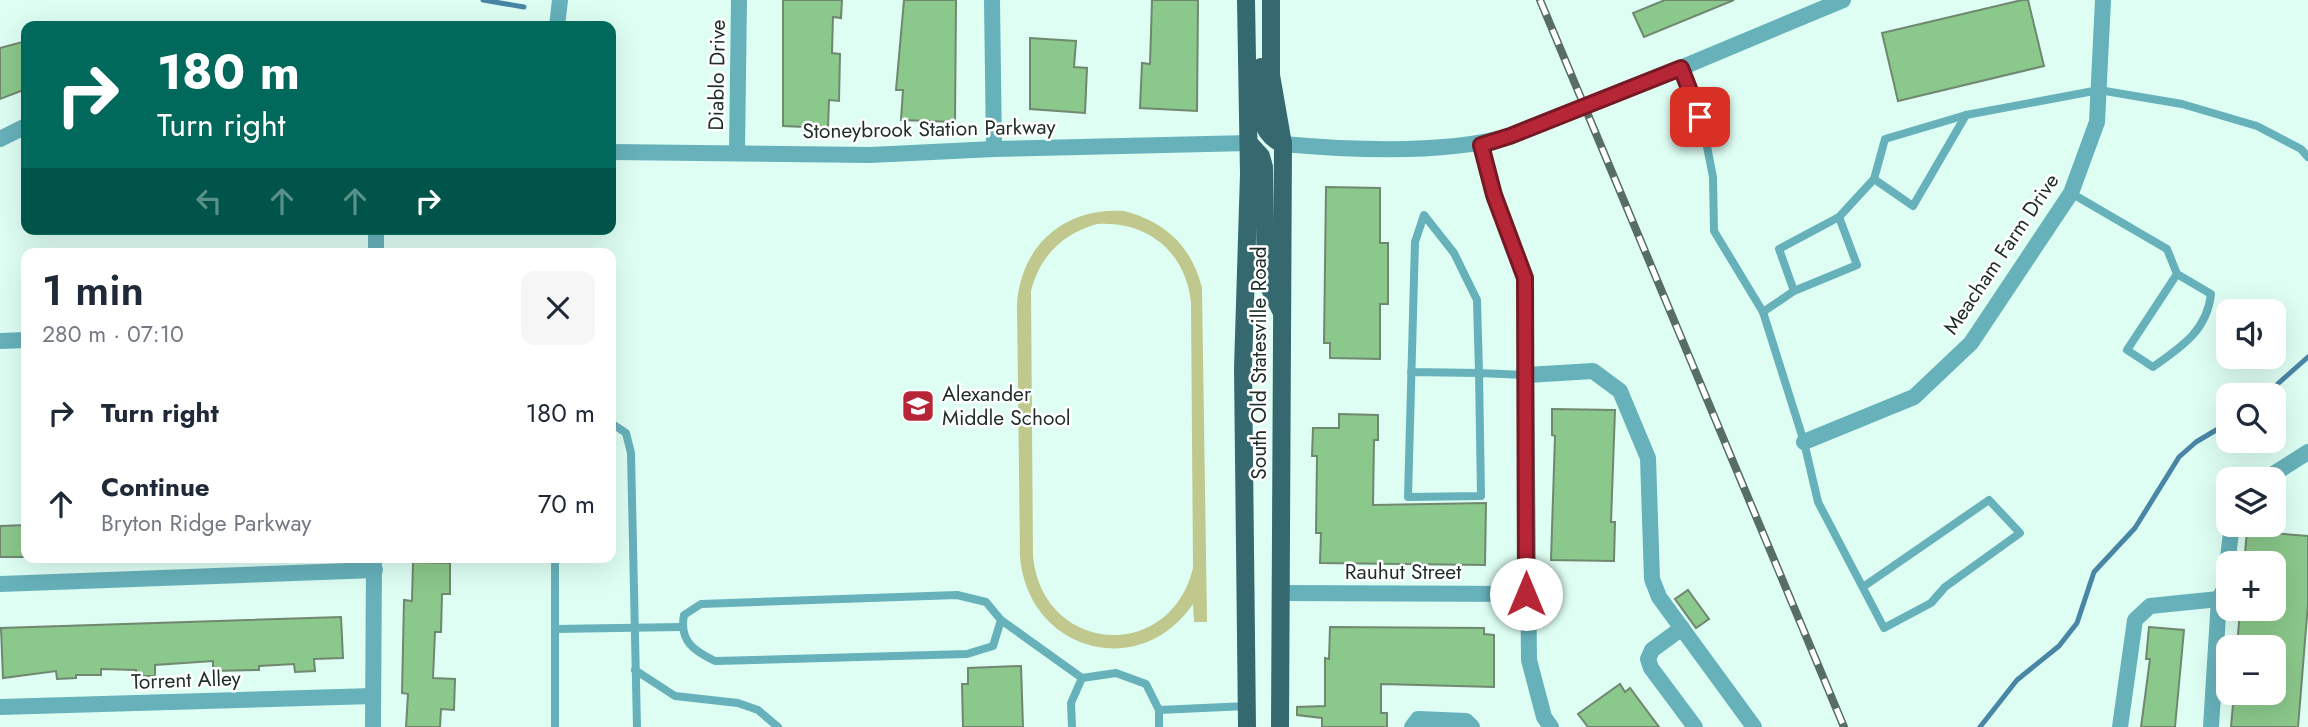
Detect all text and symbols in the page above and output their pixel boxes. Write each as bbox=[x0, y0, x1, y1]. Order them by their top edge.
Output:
street label: Diablo Drive bbox=[701, 19, 733, 131]
text: 180 m bbox=[157, 37, 300, 107]
icon: right bbox=[42, 49, 133, 140]
pin bbox=[1670, 87, 1730, 147]
icon: arrive bbox=[1681, 98, 1719, 136]
text: Turn right bbox=[157, 102, 286, 148]
street label: Stoneybrook Station Parkway bbox=[802, 112, 1057, 146]
street label: Meacham Farm Drive bbox=[1936, 167, 2066, 340]
icon: left bbox=[190, 182, 228, 220]
icon: ahead bbox=[263, 182, 301, 220]
icon: ahead bbox=[336, 182, 374, 220]
icon: right bbox=[409, 182, 447, 220]
street label: South Old Statesville Road bbox=[1244, 246, 1274, 480]
text: 1 min bbox=[42, 260, 144, 321]
button: close bbox=[521, 271, 595, 345]
map controls bbox=[2216, 299, 2286, 705]
button: sound bbox=[2216, 299, 2286, 369]
text: 280 m · 07:10 bbox=[42, 317, 184, 351]
place label: Alexander Middle School bbox=[942, 379, 1071, 433]
button: search bbox=[2216, 383, 2286, 453]
school or university icon: Alexander Middle School bbox=[899, 387, 937, 425]
icon: right bbox=[42, 394, 80, 432]
text: Turn right bbox=[101, 394, 219, 432]
text: 180 m bbox=[525, 394, 595, 432]
button: layers bbox=[2216, 467, 2286, 537]
text: Continue bbox=[101, 468, 210, 506]
icon: ahead bbox=[42, 485, 80, 523]
text: 70 m bbox=[538, 485, 595, 523]
text: Bryton Ridge Parkway bbox=[101, 506, 311, 540]
button: + bbox=[2216, 551, 2286, 621]
street label: Rauhut Street bbox=[1345, 557, 1461, 587]
position arrow bbox=[1489, 557, 1563, 631]
button: − bbox=[2216, 635, 2286, 705]
street label: Torrent Alley bbox=[131, 663, 242, 697]

